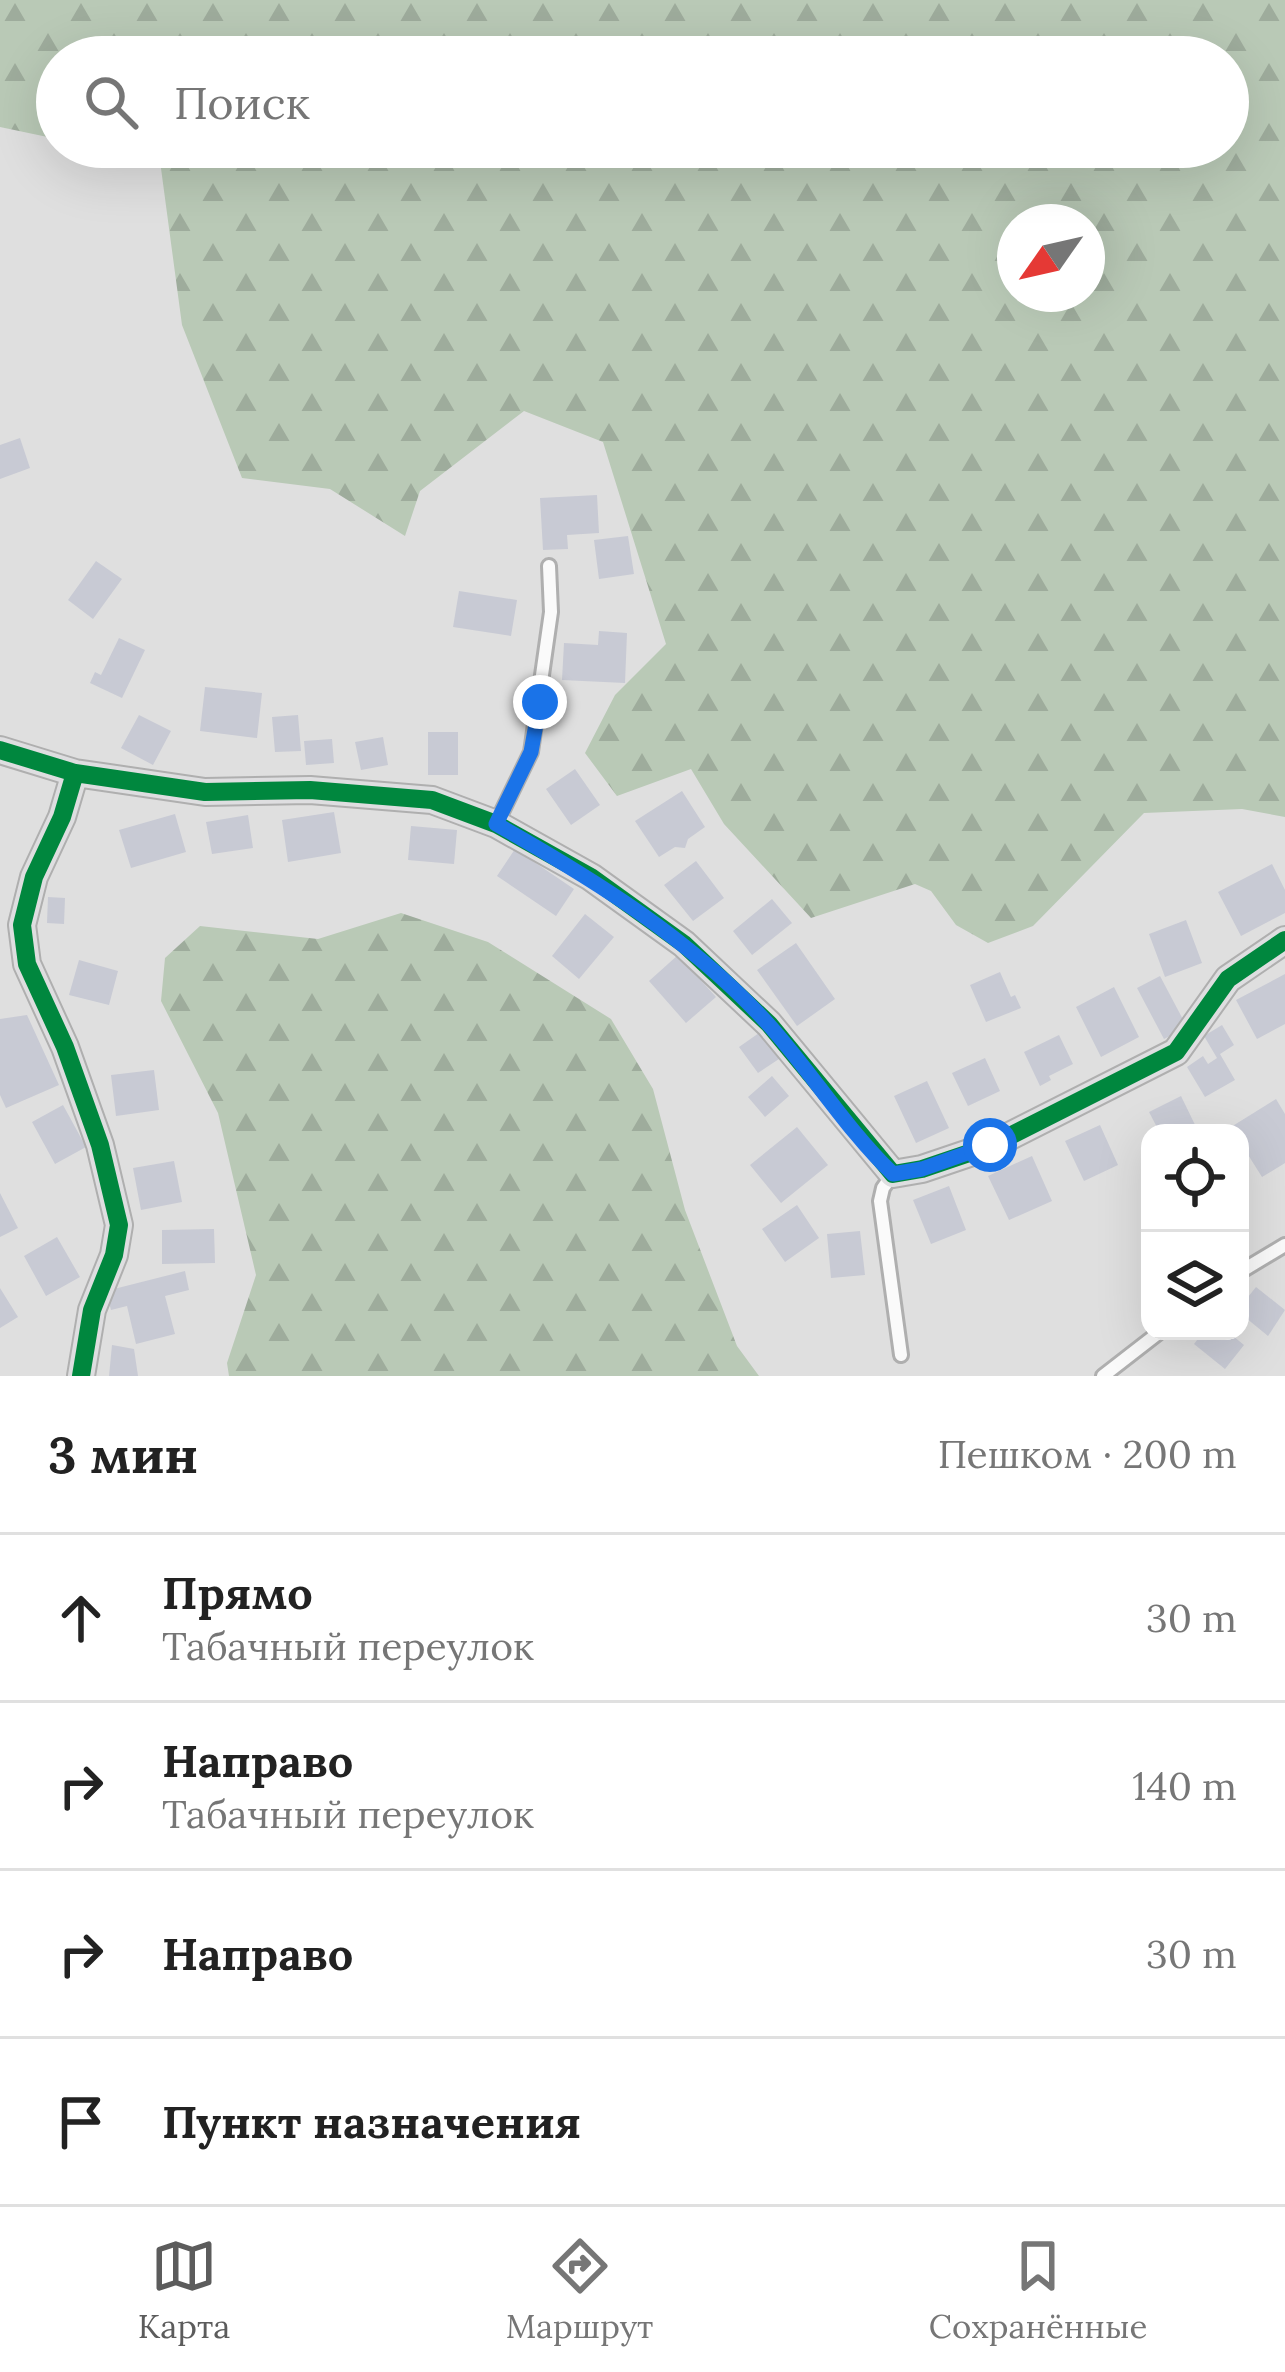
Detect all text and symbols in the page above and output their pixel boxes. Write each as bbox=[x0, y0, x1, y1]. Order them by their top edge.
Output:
search box bbox=[36, 36, 1249, 168]
icon: search bbox=[78, 69, 144, 135]
text: Поиск bbox=[174, 74, 310, 131]
north arrow bbox=[997, 204, 1105, 312]
route end bbox=[513, 675, 567, 729]
route start bbox=[963, 1118, 1017, 1172]
map controls bbox=[1141, 1124, 1249, 1340]
button: locate bbox=[1141, 1124, 1249, 1232]
button: layers bbox=[1141, 1232, 1249, 1340]
text: 3 мин bbox=[48, 1422, 198, 1487]
text: Пешком · 200 m bbox=[938, 1429, 1237, 1479]
text: Прямо bbox=[162, 1564, 313, 1621]
icon: ahead bbox=[48, 1585, 114, 1651]
text: 30 m bbox=[1146, 1593, 1237, 1643]
text: Табачный переулок bbox=[162, 1621, 534, 1671]
text: Направо bbox=[162, 1732, 353, 1789]
icon: right bbox=[48, 1753, 114, 1819]
text: 140 m bbox=[1132, 1761, 1237, 1811]
text: Табачный переулок bbox=[162, 1789, 534, 1839]
icon: right bbox=[48, 1921, 114, 1987]
text: Направо bbox=[162, 1925, 353, 1982]
text: 30 m bbox=[1146, 1929, 1237, 1979]
icon: arrive bbox=[48, 2089, 114, 2155]
text: Пункт назначения bbox=[162, 2093, 581, 2150]
tab: Карта bbox=[138, 2233, 230, 2347]
tab: Маршрут bbox=[506, 2233, 653, 2347]
tab: Сохранённые bbox=[929, 2233, 1147, 2347]

